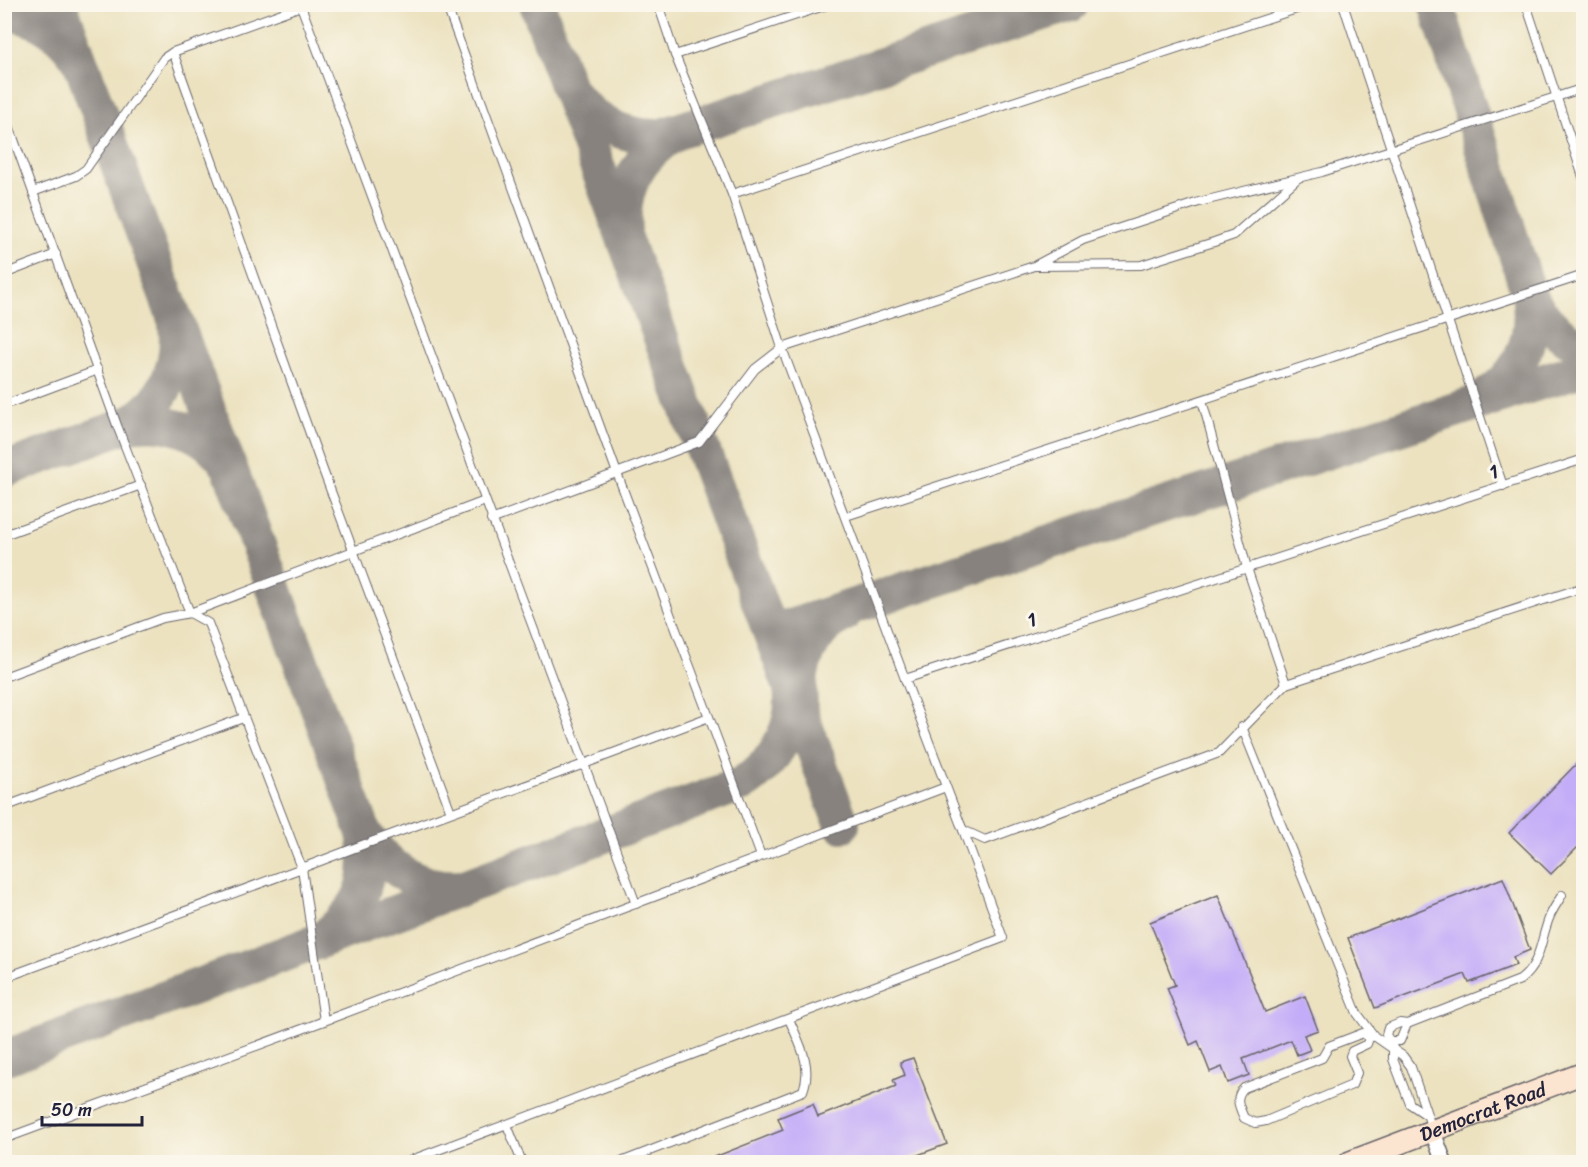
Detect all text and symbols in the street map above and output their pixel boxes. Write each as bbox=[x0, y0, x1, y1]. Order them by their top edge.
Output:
street label: 1 bbox=[1484, 454, 1504, 490]
street label: 1 bbox=[1023, 602, 1041, 638]
street label: Democrat Road bbox=[1414, 1071, 1552, 1151]
scale bar bbox=[42, 1089, 142, 1127]
text: 50 m bbox=[51, 1094, 92, 1126]

